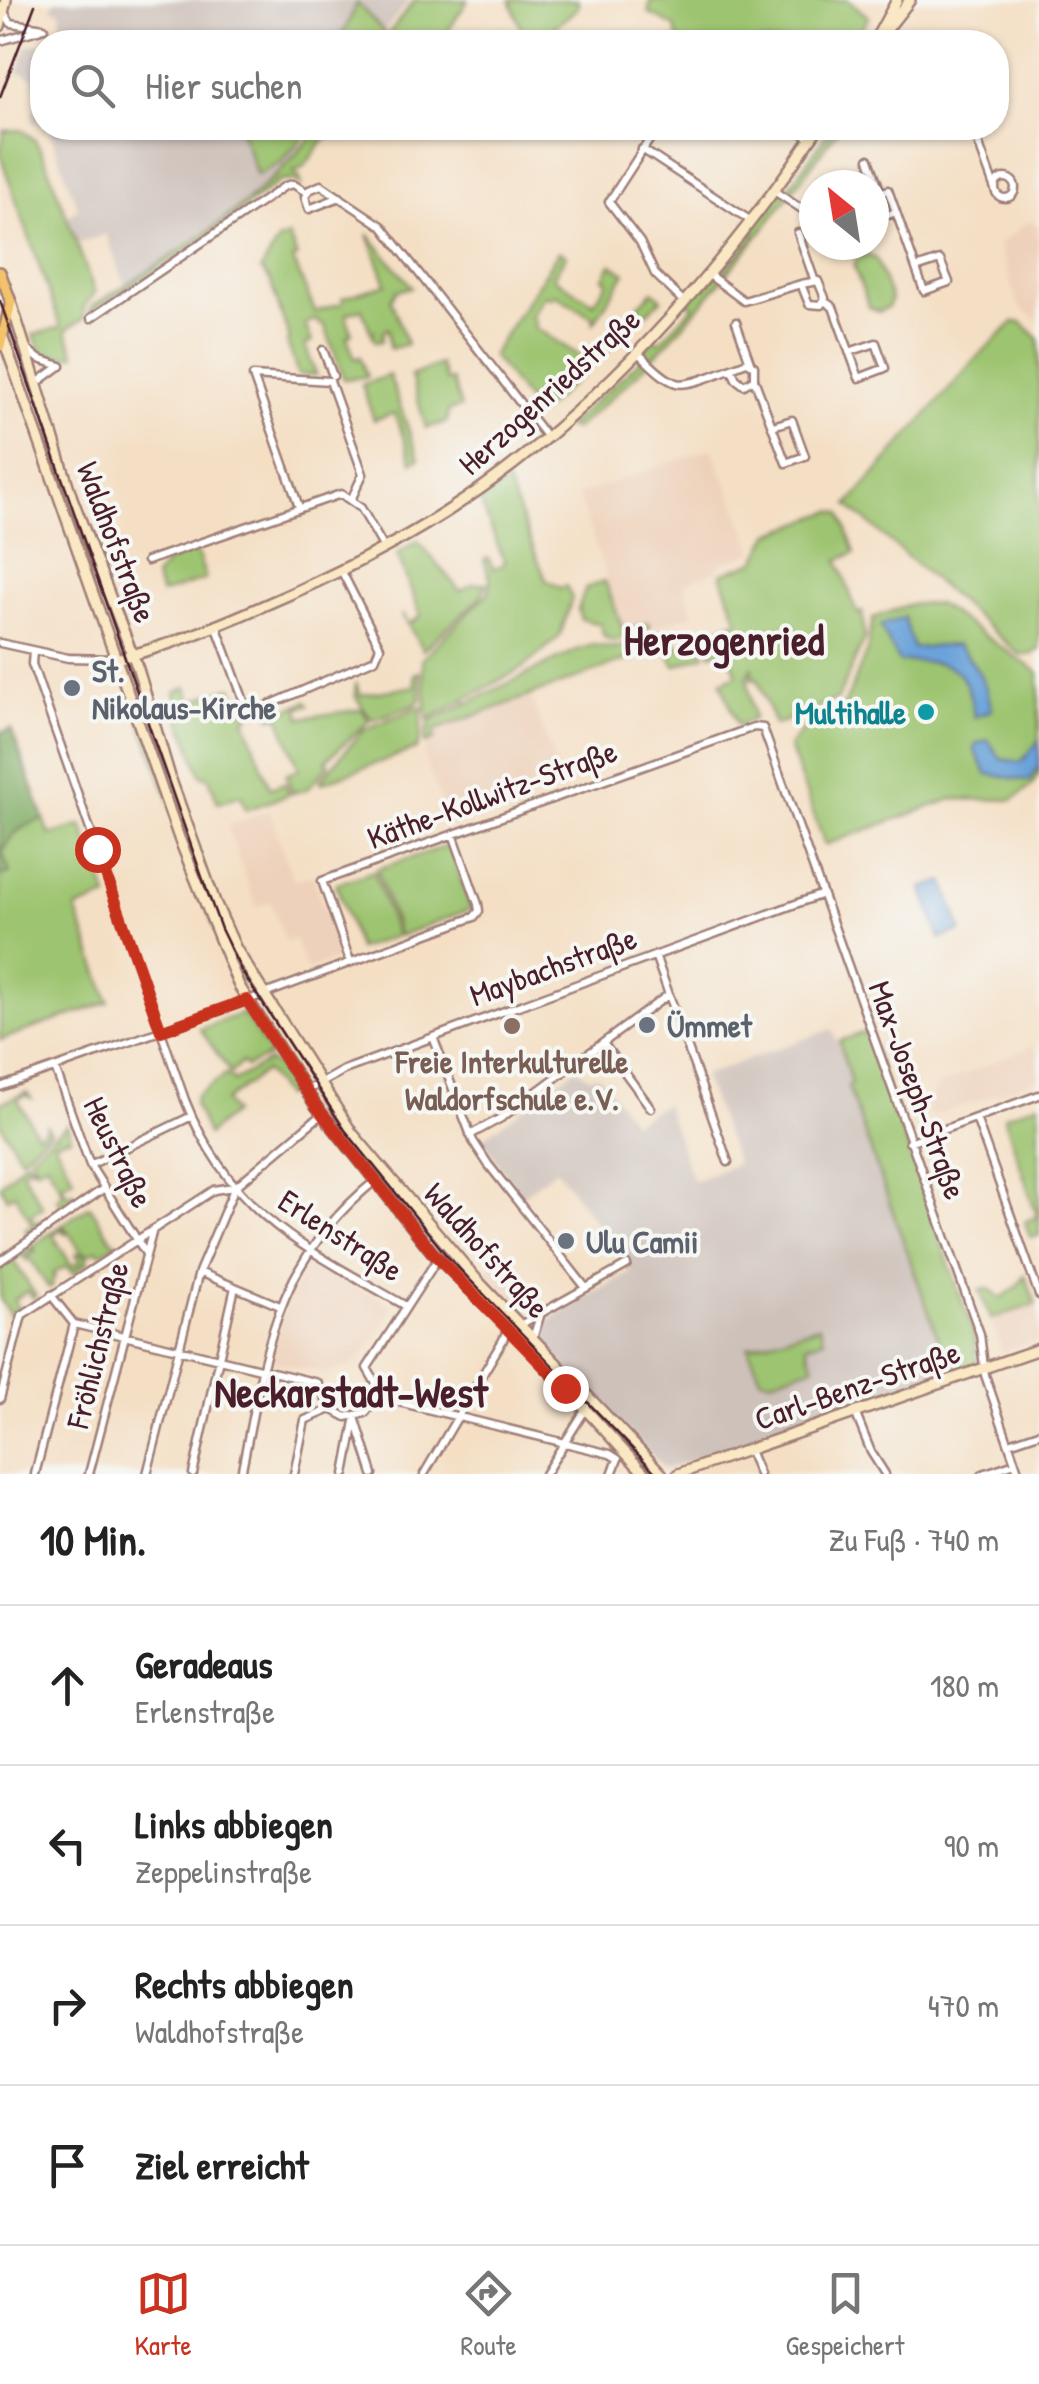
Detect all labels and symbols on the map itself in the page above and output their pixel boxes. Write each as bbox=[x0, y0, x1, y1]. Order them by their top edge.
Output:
north arrow bbox=[799, 170, 889, 260]
street label: Herzogenriedstraße bbox=[449, 298, 649, 484]
street label: Waldhofstraße bbox=[67, 455, 167, 629]
district label: Herzogenried bbox=[624, 611, 825, 669]
place label: St. Nikolaus-Kirche bbox=[92, 649, 277, 729]
marker: St. Nikolaus-Kirche bbox=[61, 677, 83, 699]
place label: Multihalle bbox=[795, 691, 906, 734]
marker: Multihalle bbox=[915, 701, 937, 723]
street label: Käthe-Kollwitz-Straße bbox=[361, 729, 623, 859]
route start bbox=[75, 827, 121, 873]
street label: Maybachstraße bbox=[464, 916, 643, 1016]
street label: Max-Joseph-Straße bbox=[859, 975, 977, 1205]
place label: Ümmet bbox=[667, 1004, 753, 1047]
marker: Ümmet bbox=[636, 1014, 658, 1036]
marker: Freie Interkulturelle Waldorfschule e.V. bbox=[501, 1015, 523, 1037]
place label: Freie Interkulturelle Waldorfschule e.V. bbox=[395, 1040, 628, 1120]
street label: Heustraße bbox=[74, 1089, 164, 1215]
street label: Waldhofstraße bbox=[415, 1173, 560, 1327]
street label: Erlenstraße bbox=[271, 1179, 412, 1291]
place label: Ulu Camii bbox=[586, 1220, 698, 1263]
marker: Ulu Camii bbox=[555, 1230, 577, 1252]
street label: Fröhlichstraße bbox=[55, 1257, 138, 1434]
street label: Carl-Benz-Straße bbox=[749, 1330, 965, 1440]
district label: Neckarstadt-West bbox=[214, 1363, 489, 1420]
route end bbox=[543, 1366, 589, 1412]

